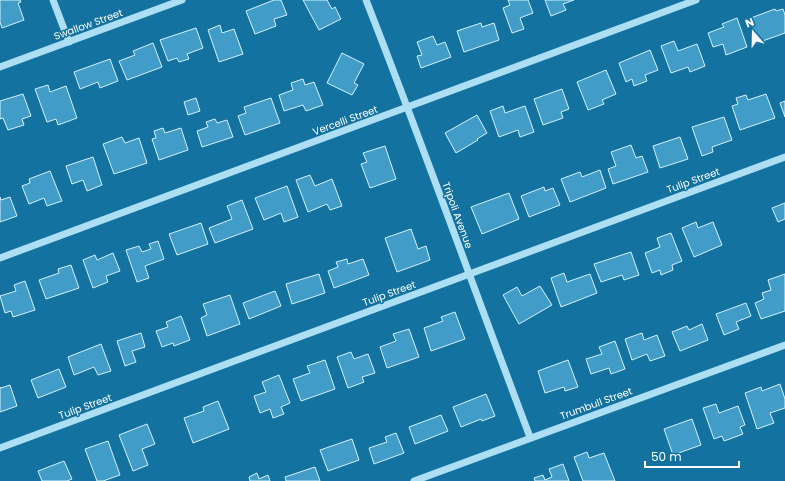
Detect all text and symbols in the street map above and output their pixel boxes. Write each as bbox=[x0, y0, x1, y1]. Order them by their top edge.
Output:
street label: Swallow Street bbox=[52, 5, 125, 44]
north arrow bbox=[733, 12, 773, 52]
text: N bbox=[743, 14, 756, 32]
street label: Vercelli Street bbox=[311, 102, 380, 139]
street label: Tulip Street bbox=[665, 164, 722, 197]
street label: Tripoli Avenue bbox=[439, 180, 477, 251]
street label: Tulip Street bbox=[361, 277, 418, 310]
street label: Trumbull Street bbox=[558, 383, 635, 423]
street label: Tulip Street bbox=[57, 390, 114, 423]
scale bar bbox=[645, 443, 739, 469]
text: 50 m bbox=[651, 448, 682, 465]

